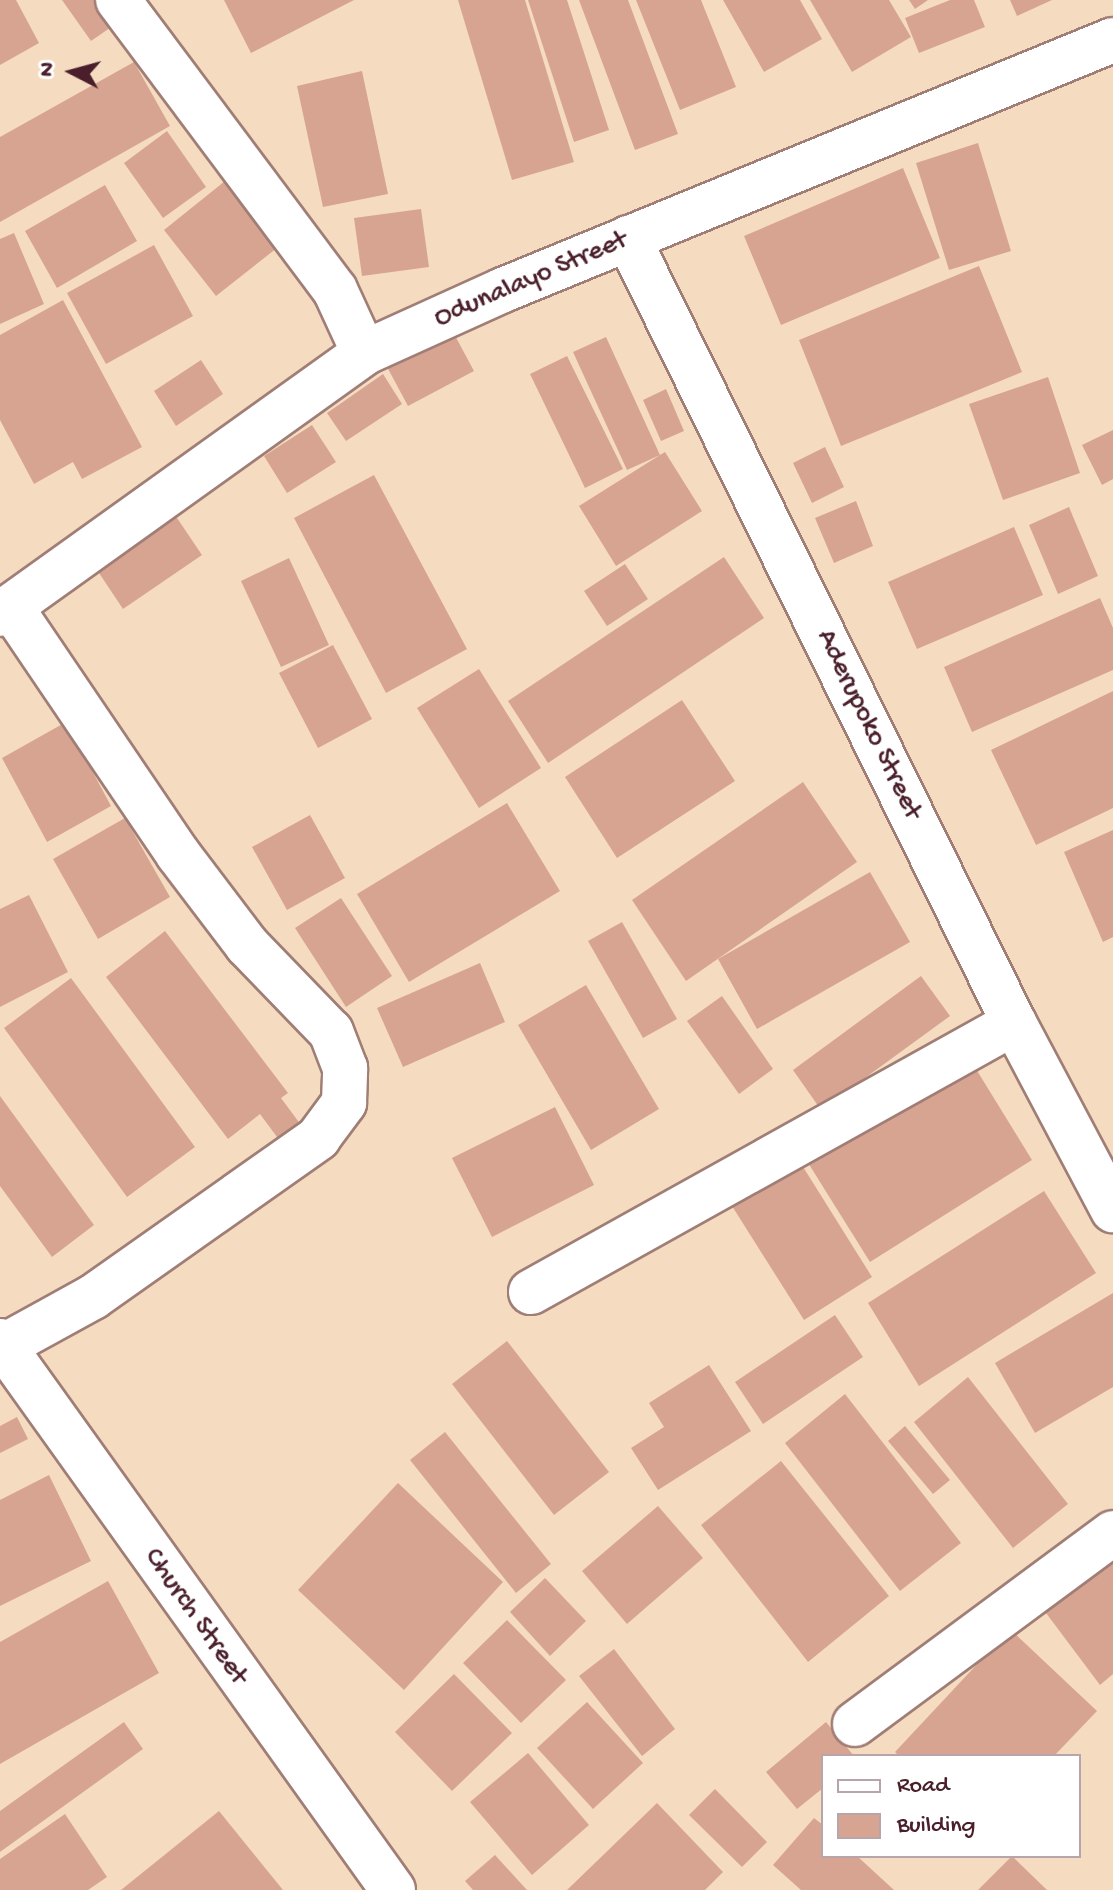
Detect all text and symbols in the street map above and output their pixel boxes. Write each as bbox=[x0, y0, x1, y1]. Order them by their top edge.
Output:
north arrow bbox=[32, 32, 112, 112]
text: N bbox=[34, 61, 62, 78]
street label: Odunalayo Street bbox=[429, 224, 633, 336]
street label: Aderupoko Street bbox=[808, 625, 928, 825]
street label: Church Street bbox=[136, 1542, 254, 1692]
legend bbox=[821, 1754, 1081, 1858]
text: Road bbox=[897, 1772, 949, 1801]
text: Building bbox=[897, 1812, 975, 1841]

